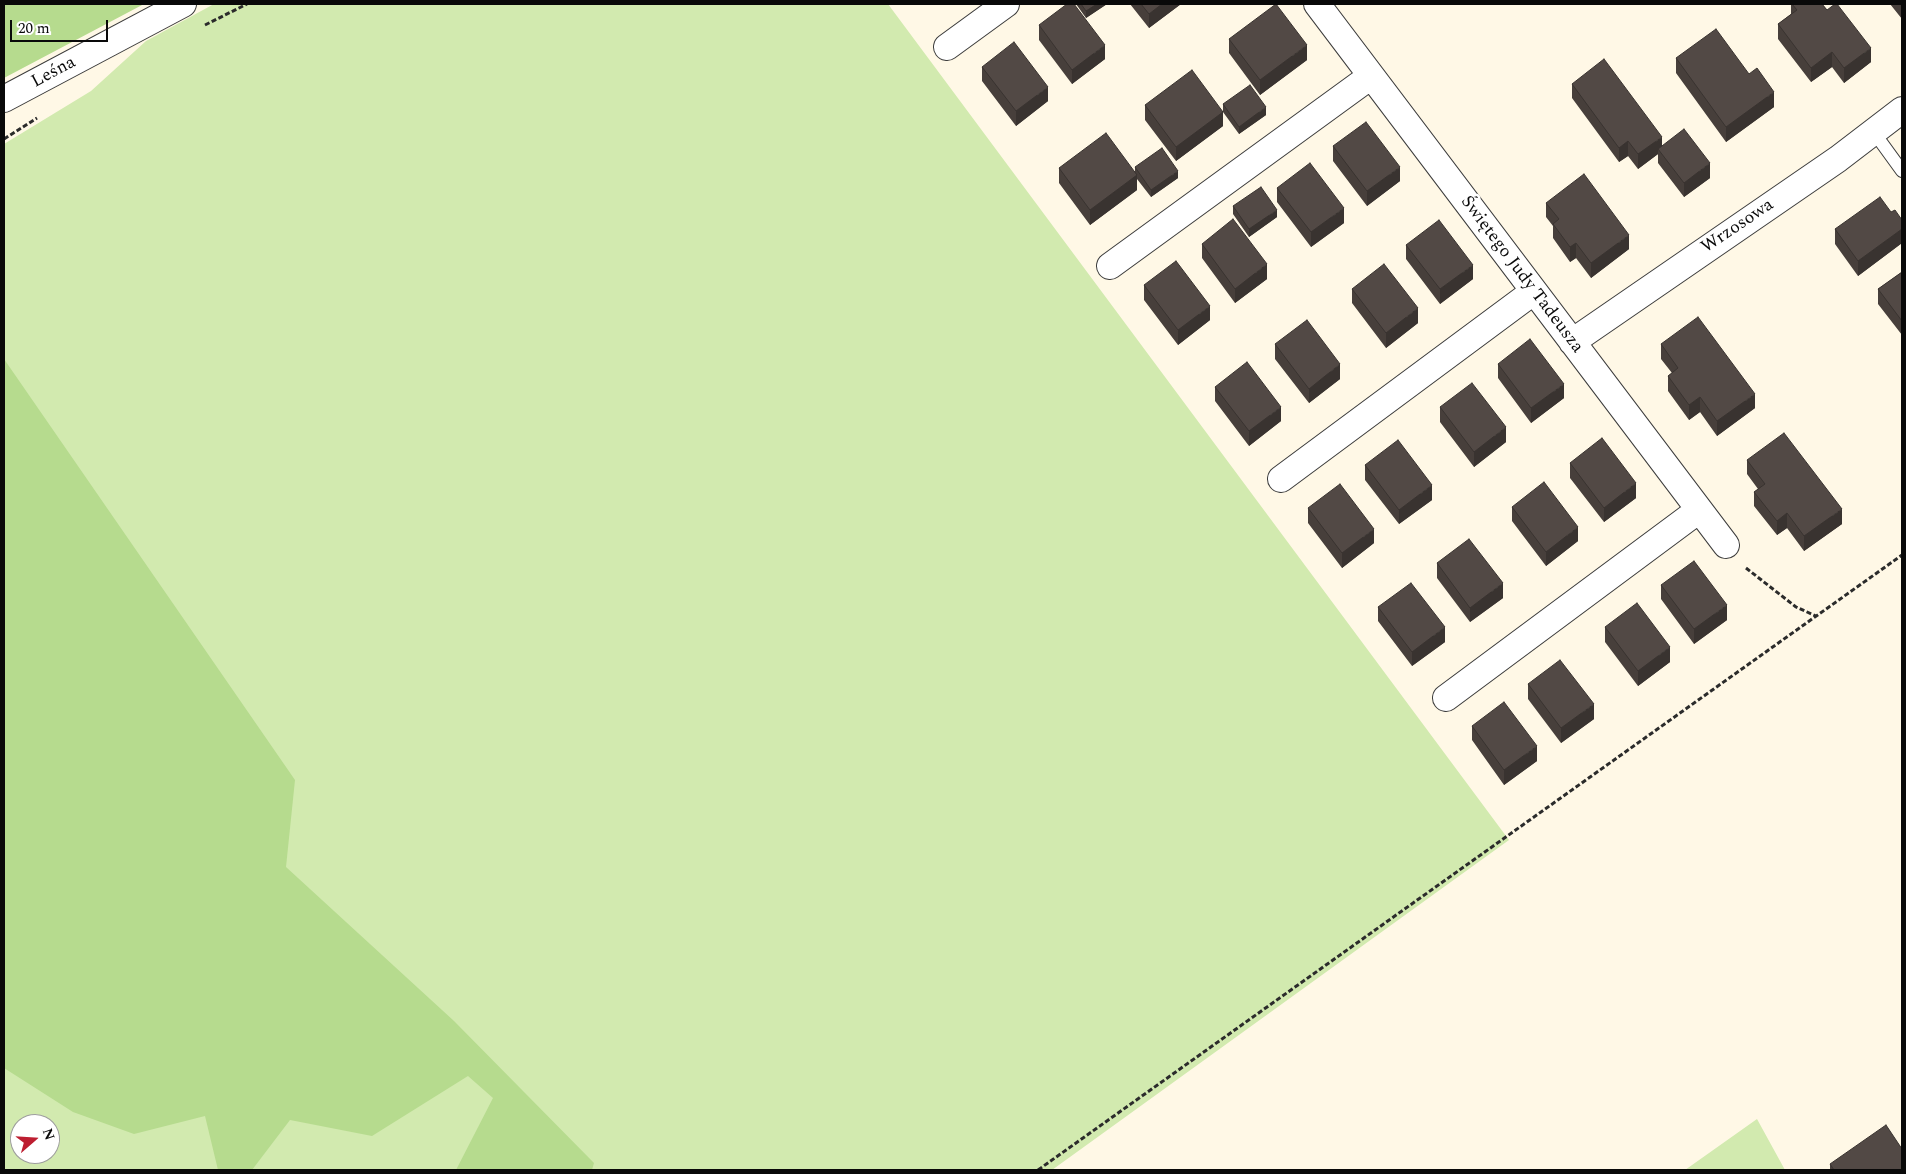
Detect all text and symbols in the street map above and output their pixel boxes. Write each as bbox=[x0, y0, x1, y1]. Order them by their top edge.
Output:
scale bar bbox=[12, 10, 110, 42]
text: 20 m bbox=[18, 17, 50, 40]
street label: Leśna bbox=[28, 52, 80, 94]
street label: Świętego Judy Tadeusza bbox=[1455, 192, 1587, 358]
street label: Wrzosowa bbox=[1698, 195, 1778, 259]
north arrow bbox=[10, 1114, 60, 1164]
text: N bbox=[37, 1125, 60, 1143]

